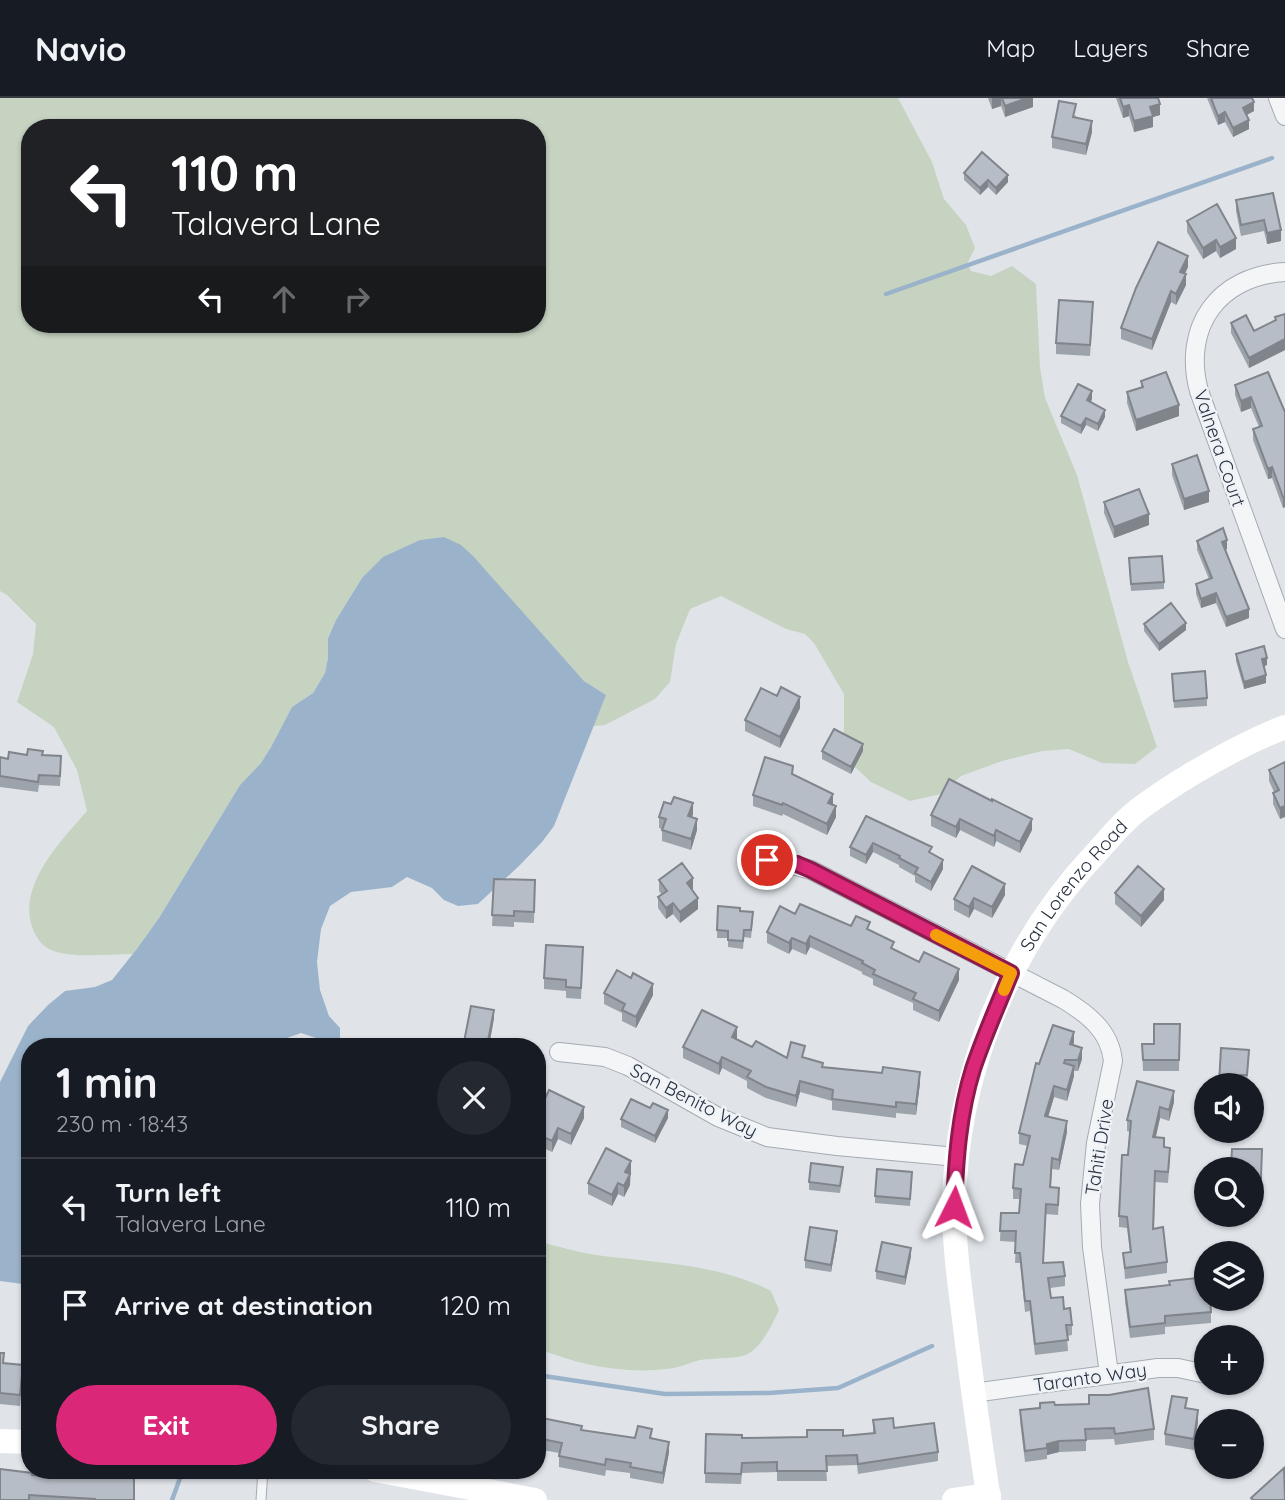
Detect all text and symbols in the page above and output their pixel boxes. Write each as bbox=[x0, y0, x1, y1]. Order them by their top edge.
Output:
text: Navio bbox=[35, 28, 127, 69]
text: Map bbox=[986, 33, 1035, 63]
text: Layers bbox=[1073, 33, 1148, 63]
text: Share bbox=[1186, 33, 1250, 63]
text: 110 m bbox=[171, 142, 298, 203]
icon: left bbox=[56, 147, 147, 238]
text: Talavera Lane bbox=[171, 203, 381, 243]
icon: left bbox=[192, 280, 230, 318]
icon: ahead bbox=[265, 280, 303, 318]
icon: right bbox=[338, 280, 376, 318]
street label: Valnera Court bbox=[1189, 386, 1251, 510]
street label: San Lorenzo Road bbox=[1014, 814, 1132, 955]
pin bbox=[737, 830, 797, 890]
icon: arrive bbox=[748, 841, 786, 879]
text: 1 min bbox=[56, 1056, 158, 1109]
street label: San Benito Way bbox=[626, 1058, 762, 1142]
button: close bbox=[437, 1061, 511, 1135]
map controls bbox=[1194, 1073, 1264, 1479]
button: sound bbox=[1194, 1073, 1264, 1143]
street label: Tahiti Drive bbox=[1080, 1097, 1118, 1197]
text: 230 m · 18:43 bbox=[56, 1109, 188, 1138]
button: search bbox=[1194, 1157, 1264, 1227]
position arrow bbox=[917, 1170, 991, 1244]
text: Turn left bbox=[115, 1176, 222, 1209]
icon: left bbox=[56, 1188, 94, 1226]
text: 110 m bbox=[445, 1191, 511, 1224]
text: Talavera Lane bbox=[115, 1209, 266, 1238]
button: layers bbox=[1194, 1241, 1264, 1311]
icon: arrive bbox=[56, 1286, 94, 1324]
text: Arrive at destination bbox=[115, 1289, 373, 1322]
text: 120 m bbox=[441, 1289, 511, 1322]
button: + bbox=[1194, 1325, 1264, 1395]
street label: Taranto Way bbox=[1032, 1357, 1148, 1397]
button: Exit bbox=[56, 1385, 277, 1465]
button: Share bbox=[291, 1385, 511, 1465]
button: − bbox=[1194, 1409, 1264, 1479]

